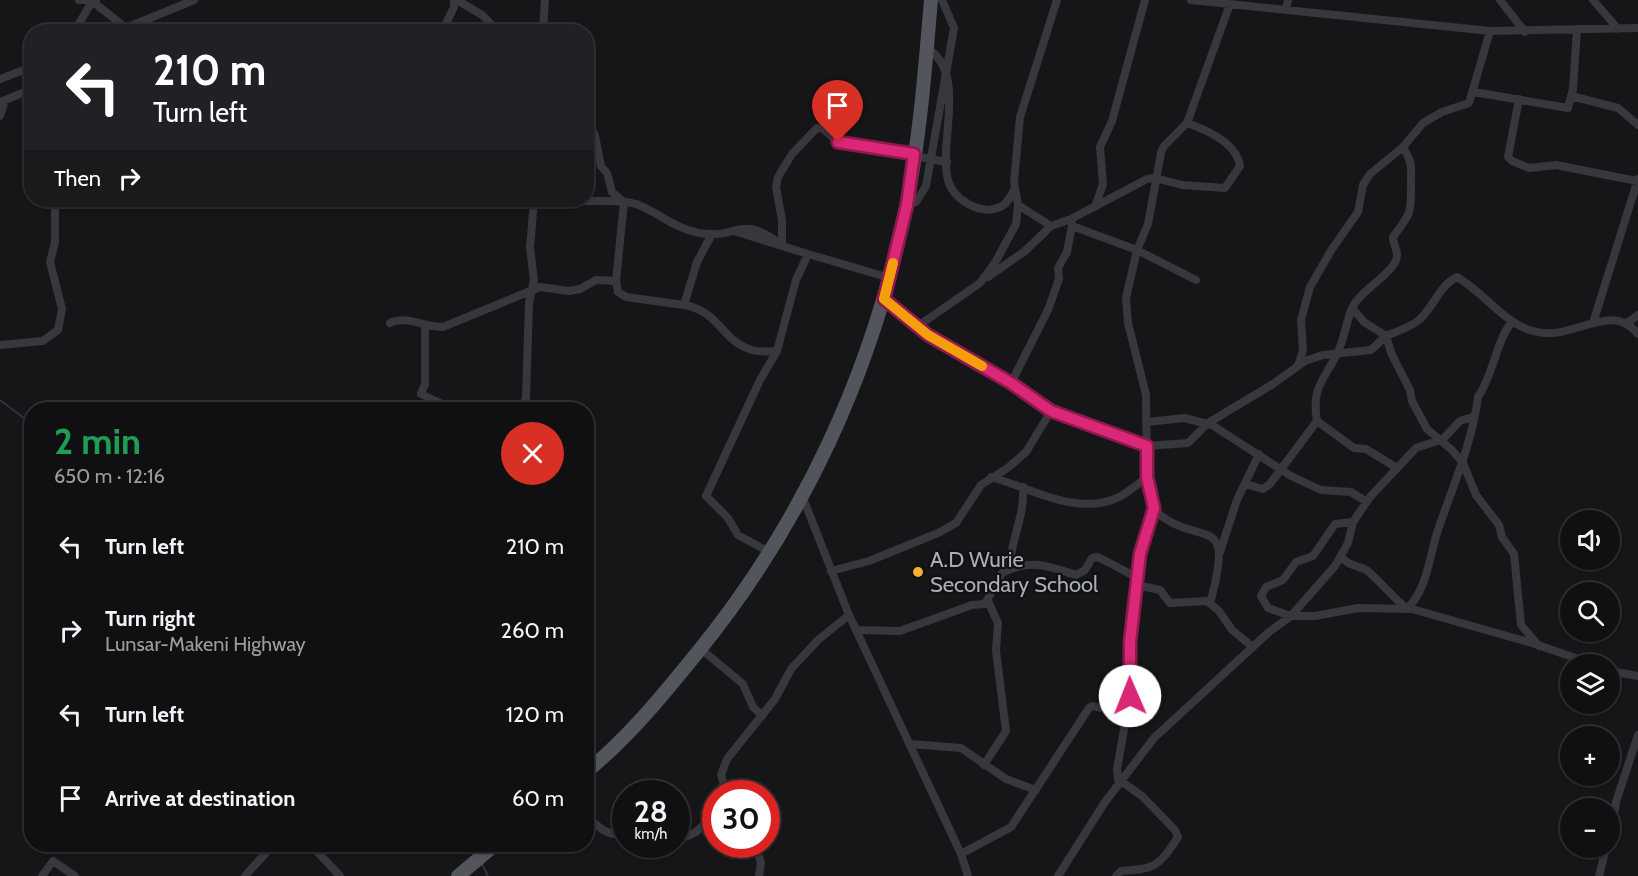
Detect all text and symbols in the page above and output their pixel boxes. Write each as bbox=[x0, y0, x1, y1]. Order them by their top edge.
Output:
text: 210 m bbox=[153, 44, 266, 96]
icon: left bbox=[54, 48, 132, 126]
pin bbox=[812, 80, 863, 142]
icon: arrive bbox=[821, 89, 854, 122]
text: Turn left bbox=[153, 96, 247, 129]
icon: right bbox=[113, 162, 146, 195]
text: Then bbox=[54, 165, 101, 192]
text: 2 min bbox=[54, 419, 141, 463]
button: close bbox=[501, 422, 564, 485]
text: 650 m · 12:16 bbox=[54, 464, 165, 488]
map controls bbox=[1560, 510, 1620, 858]
button: sound bbox=[1560, 510, 1620, 570]
icon: left bbox=[54, 530, 87, 563]
text: Turn left bbox=[105, 533, 184, 560]
text: 210 m bbox=[506, 533, 564, 560]
place label: A.D Wurie Secondary School bbox=[930, 546, 1099, 598]
marker: A.D Wurie Secondary School bbox=[911, 565, 925, 579]
button: search bbox=[1560, 582, 1620, 642]
text: Turn right bbox=[105, 605, 195, 632]
icon: right bbox=[54, 614, 87, 647]
text: 260 m bbox=[500, 617, 564, 644]
text: Lunsar-Makeni Highway bbox=[105, 632, 306, 656]
button: layers bbox=[1560, 654, 1620, 714]
position arrow bbox=[1098, 664, 1162, 728]
icon: left bbox=[54, 698, 87, 731]
text: Turn left bbox=[105, 701, 184, 728]
text: 120 m bbox=[506, 701, 564, 728]
button: + bbox=[1560, 726, 1620, 786]
speed limit sign: 30 bbox=[702, 780, 780, 858]
icon: arrive bbox=[54, 782, 87, 815]
text: Arrive at destination bbox=[105, 785, 295, 812]
text: 60 m bbox=[512, 785, 564, 812]
text: 28 bbox=[634, 793, 668, 830]
button: − bbox=[1560, 798, 1620, 858]
text: km/h bbox=[635, 825, 667, 843]

